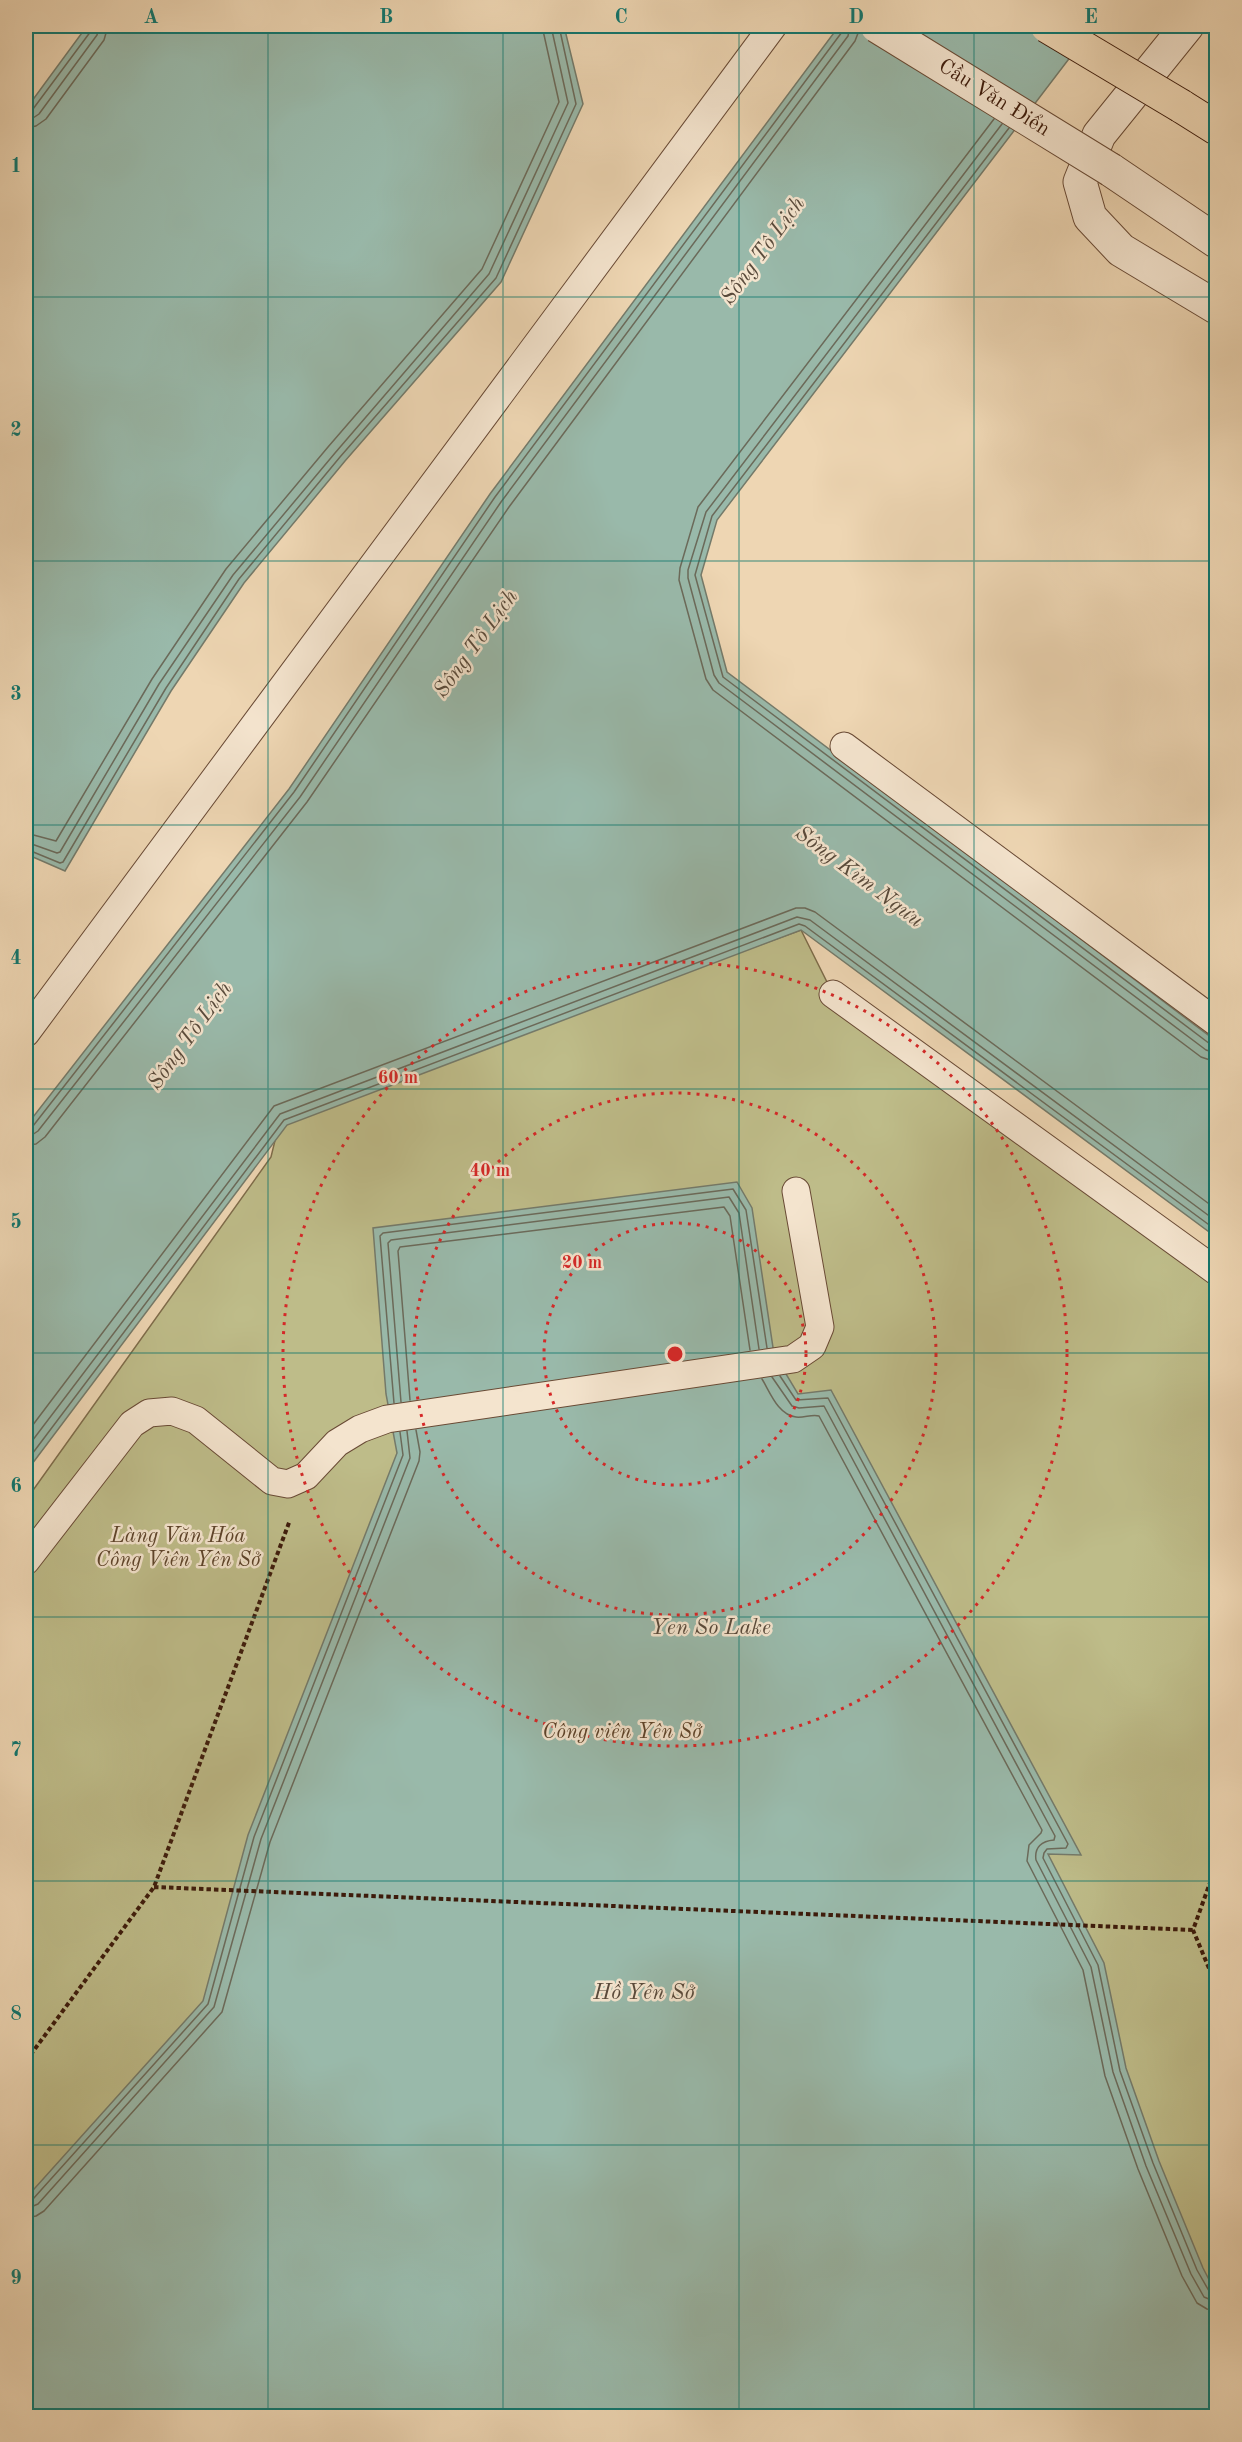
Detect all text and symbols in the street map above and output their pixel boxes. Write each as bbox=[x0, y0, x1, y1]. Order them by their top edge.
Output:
text: A bbox=[143, 8, 159, 28]
text: B bbox=[379, 8, 393, 28]
text: C bbox=[614, 8, 628, 28]
text: D bbox=[848, 8, 864, 28]
text: E bbox=[1084, 8, 1098, 28]
street label: Cầu Văn Điển bbox=[935, 54, 1054, 141]
text: 1 bbox=[10, 157, 22, 177]
water label: Sông Tô Lịch bbox=[717, 193, 809, 309]
text: 2 bbox=[10, 421, 22, 441]
water label: Sông Tô Lịch bbox=[430, 586, 522, 702]
text: 3 bbox=[10, 685, 22, 705]
water label: Sông Kim Ngưu bbox=[791, 822, 927, 932]
text: 4 bbox=[10, 949, 22, 969]
water label: Sông Tô Lịch bbox=[144, 978, 236, 1094]
text: 60 m bbox=[378, 1069, 418, 1087]
text: 40 m bbox=[470, 1162, 510, 1180]
text: 5 bbox=[10, 1212, 22, 1233]
text: 20 m bbox=[562, 1254, 602, 1272]
centre of rings bbox=[665, 1344, 685, 1364]
text: 6 bbox=[10, 1477, 22, 1497]
park label: Làng Văn Hóa Công Viên Yên Sở bbox=[96, 1526, 262, 1571]
water label: Yen So Lake bbox=[651, 1617, 771, 1639]
park label: Công viên Yên Sở bbox=[542, 1722, 703, 1743]
text: 7 bbox=[10, 1741, 22, 1761]
water label: Hồ Yên Sở bbox=[592, 1981, 695, 2004]
text: 8 bbox=[10, 2005, 22, 2025]
text: 9 bbox=[10, 2269, 22, 2289]

